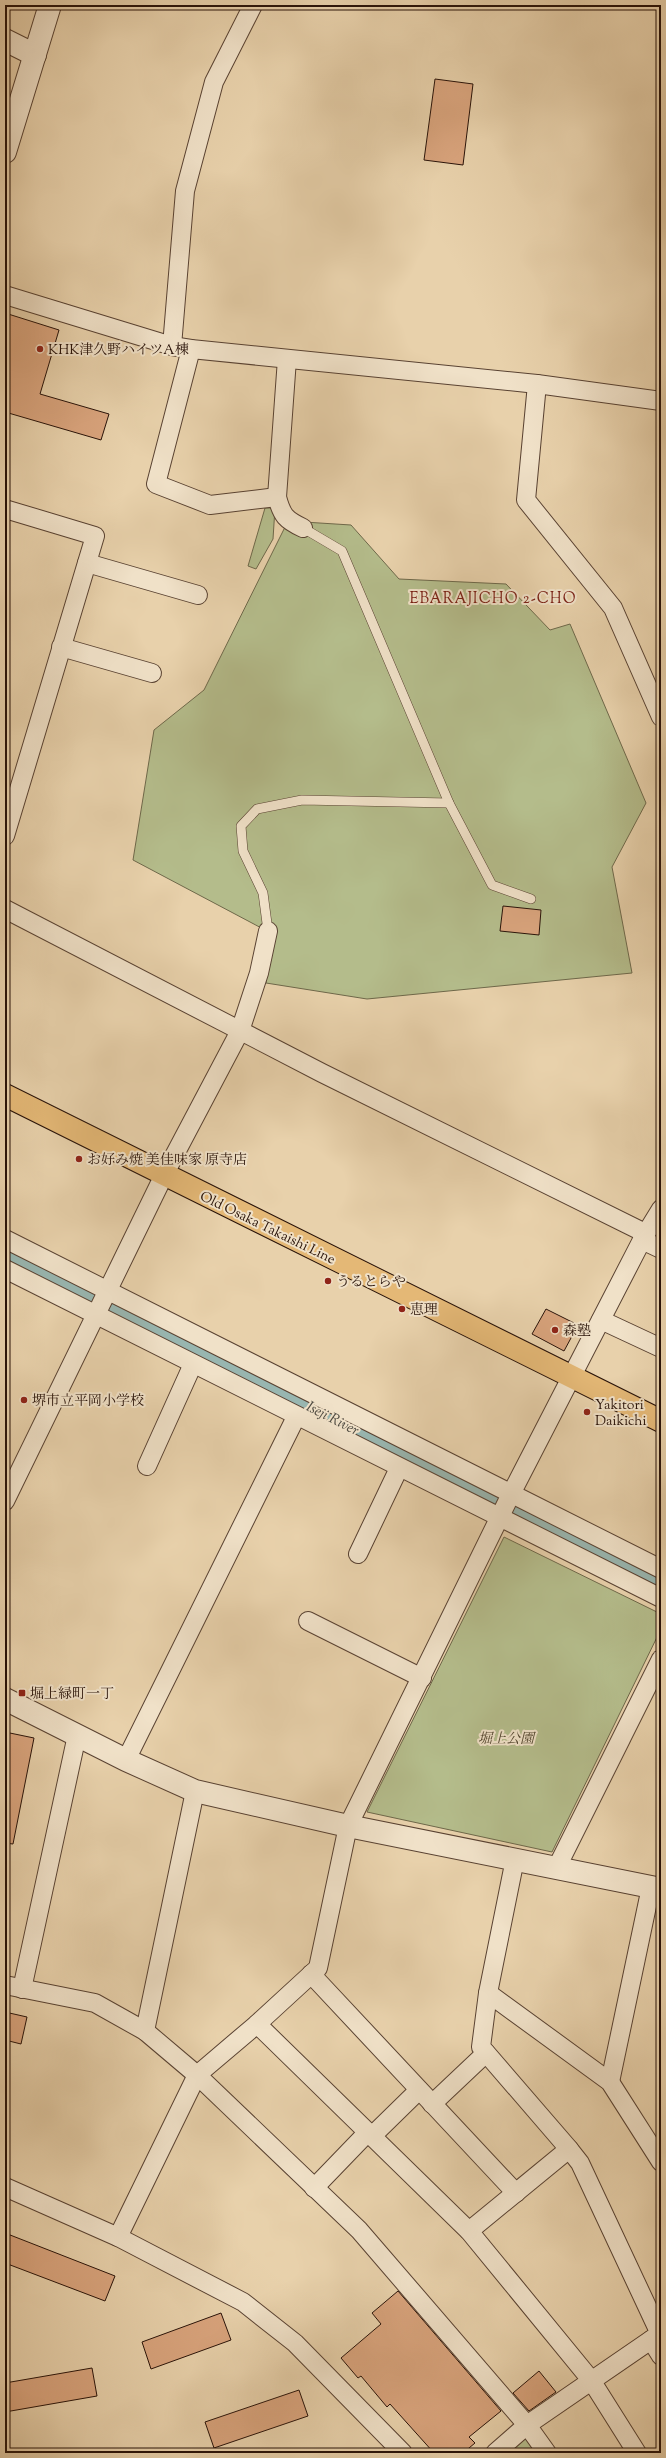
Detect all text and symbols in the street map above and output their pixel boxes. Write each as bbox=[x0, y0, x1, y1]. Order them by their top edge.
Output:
place label: KHK津久野ハイツA棟 bbox=[48, 341, 189, 361]
marker: KHK津久野ハイツA棟 bbox=[35, 344, 45, 354]
district label: EBARAJICHO 2-CHO bbox=[409, 589, 577, 610]
place label: お好み焼 美佳味家 原寺店 bbox=[87, 1151, 247, 1171]
marker: お好み焼 美佳味家 原寺店 bbox=[74, 1154, 84, 1164]
street label: Old Osaka Takaishi Line bbox=[196, 1187, 338, 1270]
place label: うるとらや bbox=[336, 1273, 406, 1293]
marker: うるとらや bbox=[323, 1276, 333, 1286]
place label: 恵理 bbox=[410, 1301, 438, 1321]
marker: 恵理 bbox=[397, 1304, 407, 1314]
place label: 森塾 bbox=[563, 1322, 591, 1342]
marker: 森塾 bbox=[550, 1325, 560, 1335]
place label: 堺市立平岡小学校 bbox=[32, 1392, 144, 1412]
marker: 堺市立平岡小学校 bbox=[19, 1395, 29, 1405]
place label: Yakitori Daikichi bbox=[595, 1396, 647, 1432]
water label: Iseji River bbox=[302, 1397, 363, 1442]
marker: Yakitori Daikichi bbox=[582, 1407, 592, 1417]
place label: 堀上緑町一丁 bbox=[30, 1685, 114, 1705]
marker: 堀上緑町一丁 bbox=[17, 1688, 27, 1698]
park label: 堀上公園 bbox=[478, 1730, 536, 1750]

